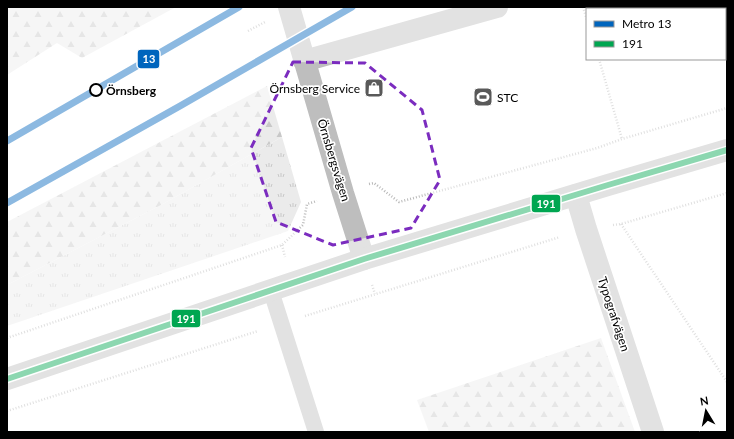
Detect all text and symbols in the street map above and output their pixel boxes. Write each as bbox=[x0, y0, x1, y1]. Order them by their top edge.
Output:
legend bbox=[586, 8, 726, 60]
text: Metro 13 bbox=[622, 16, 672, 31]
text: 191 bbox=[622, 36, 643, 51]
line badge: 13 bbox=[137, 49, 160, 69]
text: 13 bbox=[143, 52, 155, 65]
shop icon: Örnsberg Service bbox=[363, 77, 385, 99]
place label: Örnsberg Service bbox=[269, 81, 360, 96]
marker: Örnsberg bbox=[89, 83, 103, 97]
place label: Örnsberg bbox=[106, 83, 157, 98]
sports icon: STC bbox=[472, 86, 494, 108]
place label: STC bbox=[497, 90, 518, 105]
street label: Örnsbergsvägen bbox=[314, 117, 354, 203]
line badge: 191 bbox=[531, 194, 561, 213]
text: 191 bbox=[536, 197, 556, 210]
street label: Typografvägen bbox=[595, 275, 633, 353]
line badge: 191 bbox=[171, 309, 201, 328]
text: 191 bbox=[176, 312, 196, 325]
north arrow bbox=[686, 391, 726, 431]
text: N bbox=[699, 394, 709, 408]

